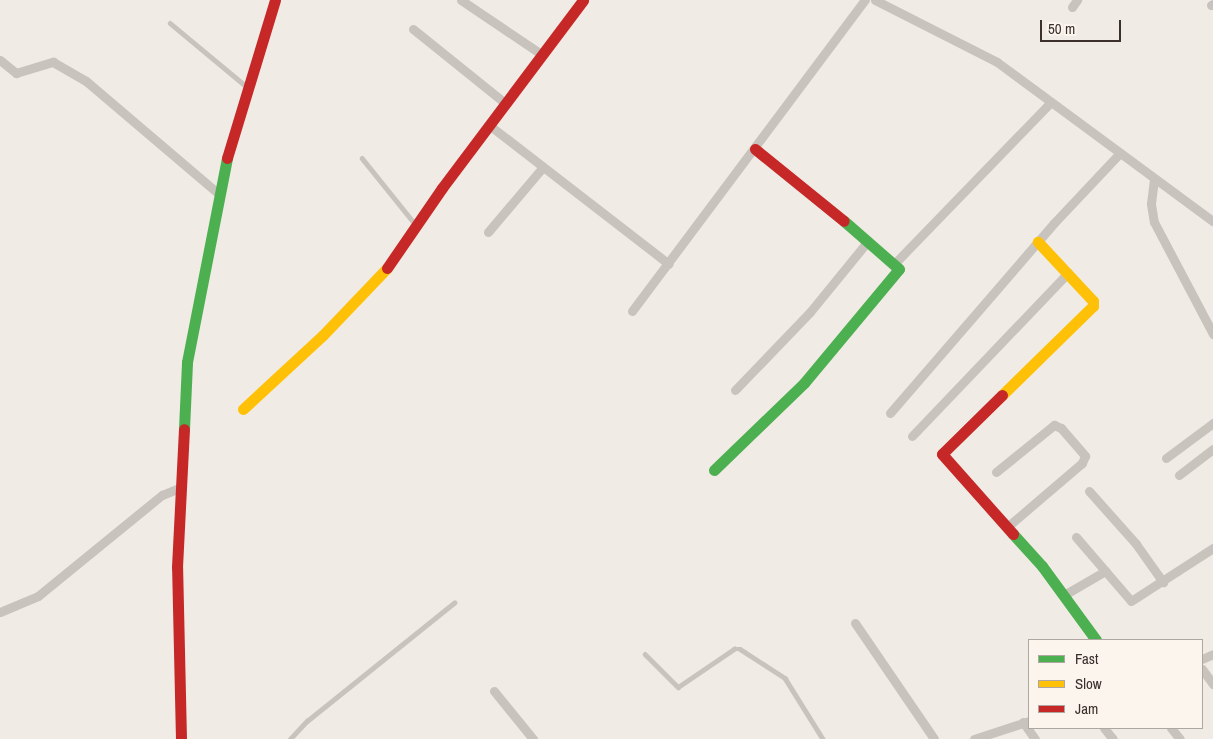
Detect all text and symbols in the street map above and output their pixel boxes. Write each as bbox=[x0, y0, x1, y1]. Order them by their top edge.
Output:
scale bar bbox=[1043, 10, 1124, 42]
text: 50 m bbox=[1048, 18, 1075, 39]
legend bbox=[1028, 639, 1203, 729]
text: Fast bbox=[1075, 648, 1098, 669]
text: Slow bbox=[1075, 673, 1102, 694]
text: Jam bbox=[1075, 698, 1098, 719]

